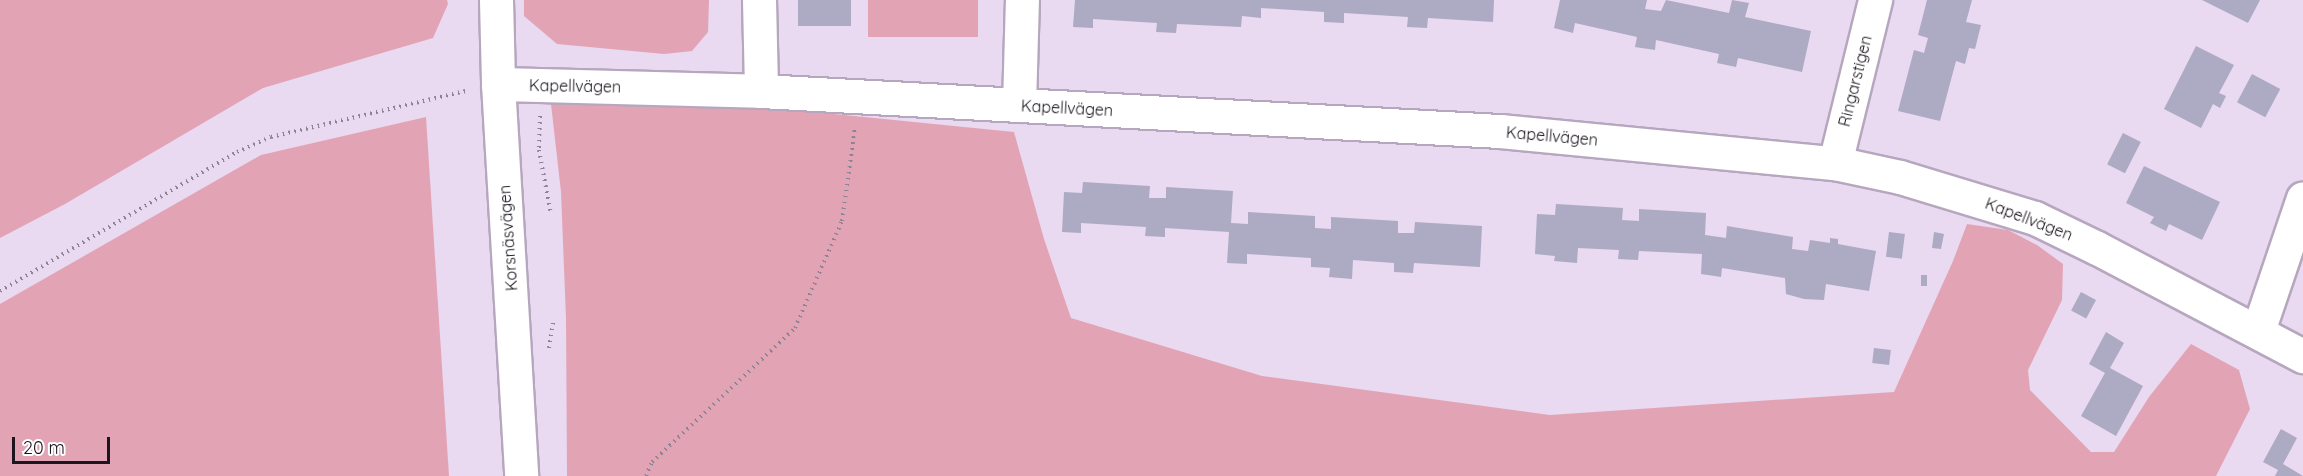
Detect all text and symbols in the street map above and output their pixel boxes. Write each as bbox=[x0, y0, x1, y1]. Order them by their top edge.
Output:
street label: Ringarstigen bbox=[1834, 33, 1876, 129]
street label: Kapellvägen bbox=[529, 76, 621, 96]
street label: Kapellvägen bbox=[1020, 96, 1114, 120]
street label: Kapellvägen bbox=[1505, 122, 1599, 150]
street label: Korsnäsvägen bbox=[495, 184, 521, 292]
street label: Kapellvägen bbox=[1982, 194, 2076, 244]
scale bar bbox=[15, 425, 112, 463]
text: 20 m bbox=[23, 436, 65, 459]

